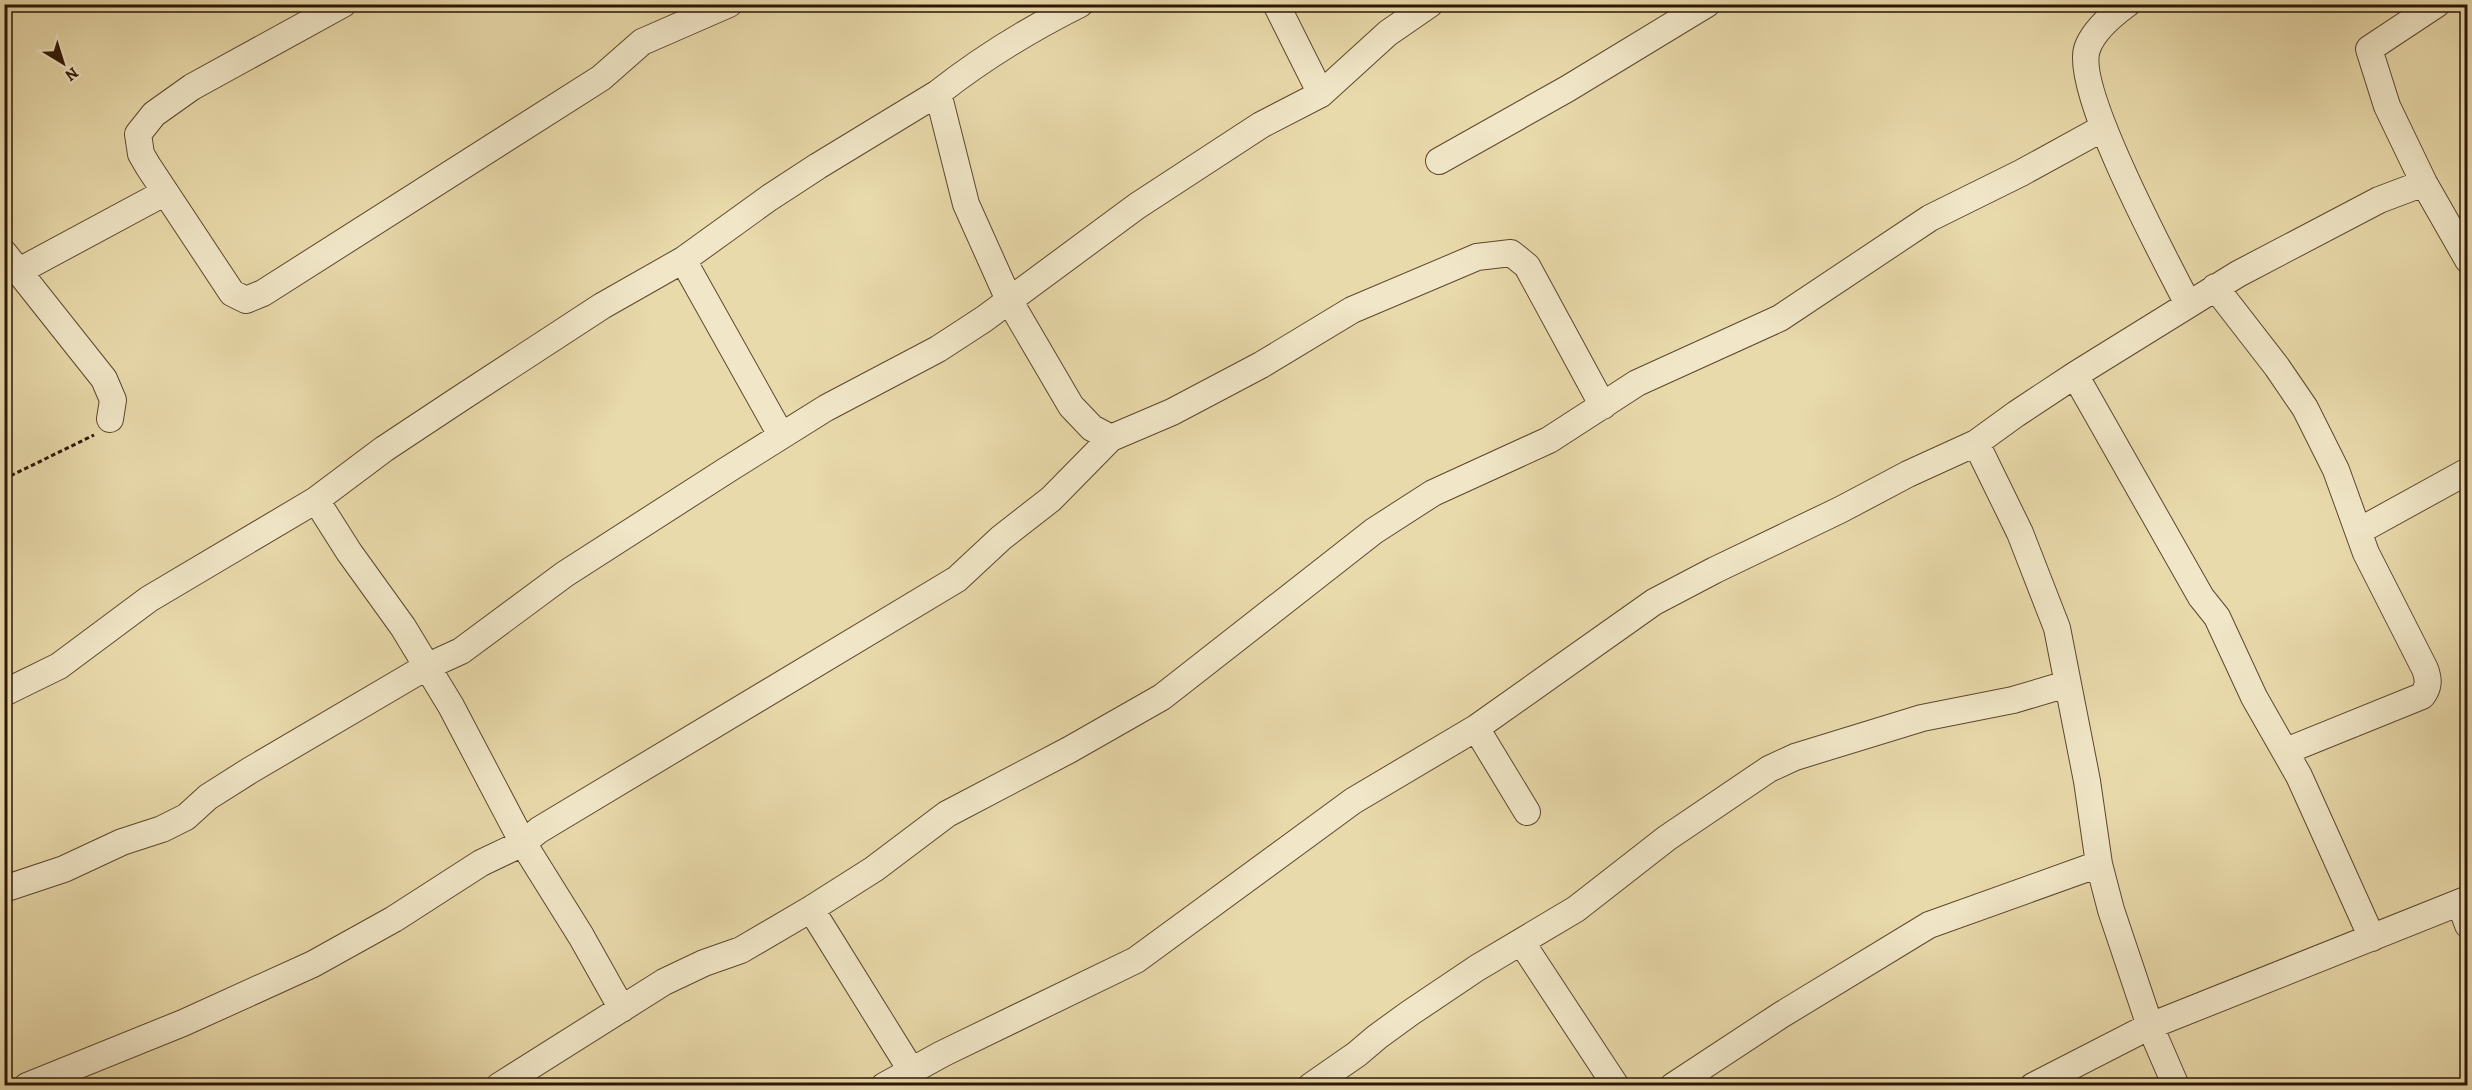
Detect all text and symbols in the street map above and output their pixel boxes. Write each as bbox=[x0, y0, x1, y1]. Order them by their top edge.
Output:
north arrow bbox=[33, 33, 93, 93]
text: N bbox=[60, 62, 83, 87]

